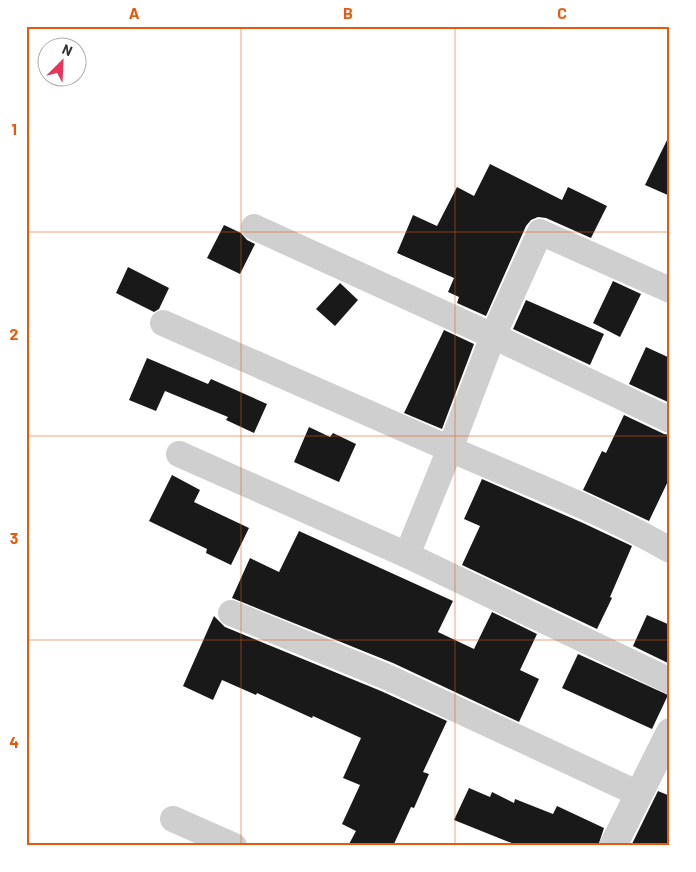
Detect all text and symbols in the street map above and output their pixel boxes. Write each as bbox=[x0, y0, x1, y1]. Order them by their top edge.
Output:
text: A bbox=[129, 3, 140, 22]
text: B bbox=[343, 3, 353, 22]
text: C bbox=[557, 3, 567, 22]
north arrow bbox=[38, 38, 88, 88]
text: N bbox=[60, 40, 75, 59]
text: 1 bbox=[11, 119, 17, 138]
text: 2 bbox=[10, 324, 19, 343]
text: 3 bbox=[10, 528, 18, 547]
text: 4 bbox=[9, 732, 19, 751]

